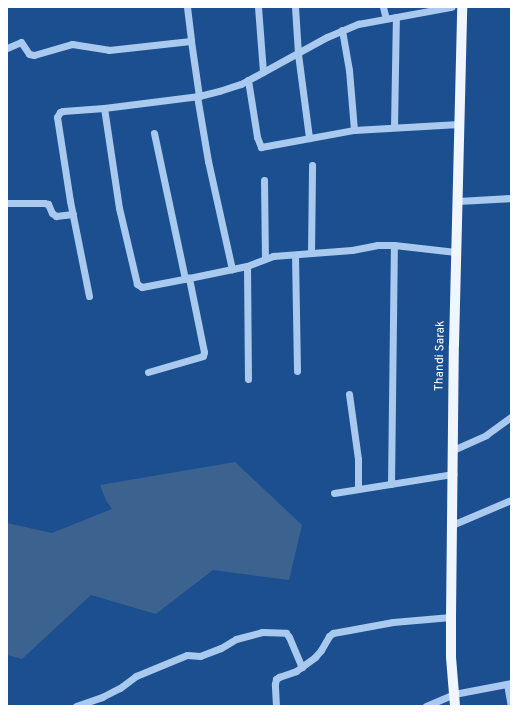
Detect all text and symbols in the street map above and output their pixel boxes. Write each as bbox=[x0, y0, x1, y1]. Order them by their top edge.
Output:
street label: Thandi Sarak bbox=[433, 321, 449, 391]

